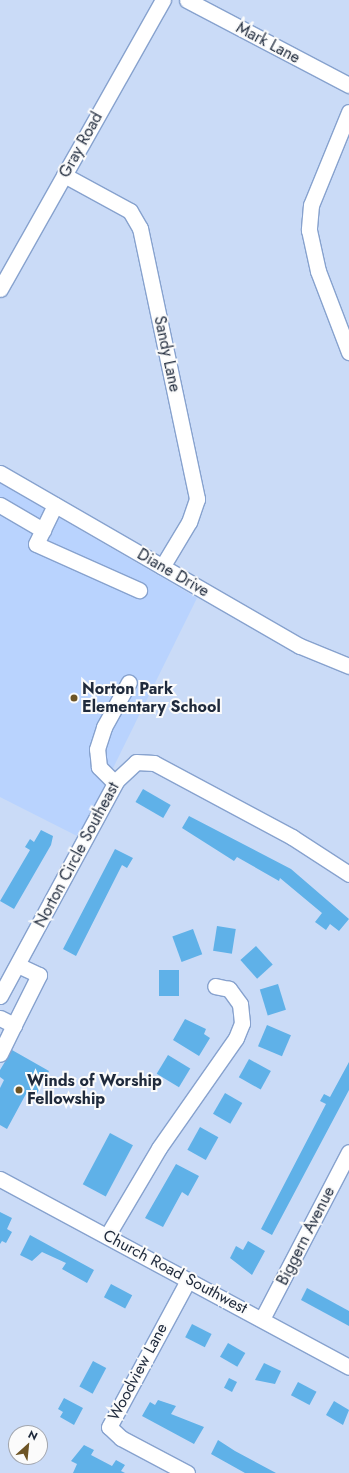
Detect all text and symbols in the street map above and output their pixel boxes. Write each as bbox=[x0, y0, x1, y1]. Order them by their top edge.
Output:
street label: Mark Lane bbox=[233, 18, 303, 68]
street label: Gray Road bbox=[55, 109, 107, 181]
street label: Sandy Lane bbox=[150, 314, 184, 394]
street label: Diane Drive bbox=[134, 545, 212, 601]
place label: Norton Park Elementary School bbox=[82, 679, 221, 717]
marker: Norton Park Elementary School bbox=[69, 693, 79, 703]
street label: Norton Circle Southeast bbox=[31, 779, 123, 931]
place label: Winds of Worship Fellowship bbox=[27, 1071, 162, 1109]
marker: Winds of Worship Fellowship bbox=[14, 1085, 24, 1095]
street label: Biggern Avenue bbox=[273, 1183, 339, 1289]
street label: Church Road Southwest bbox=[100, 1226, 250, 1318]
street label: Woodview Lane bbox=[104, 1320, 172, 1424]
north arrow bbox=[8, 1425, 48, 1465]
text: N bbox=[25, 1426, 41, 1444]

